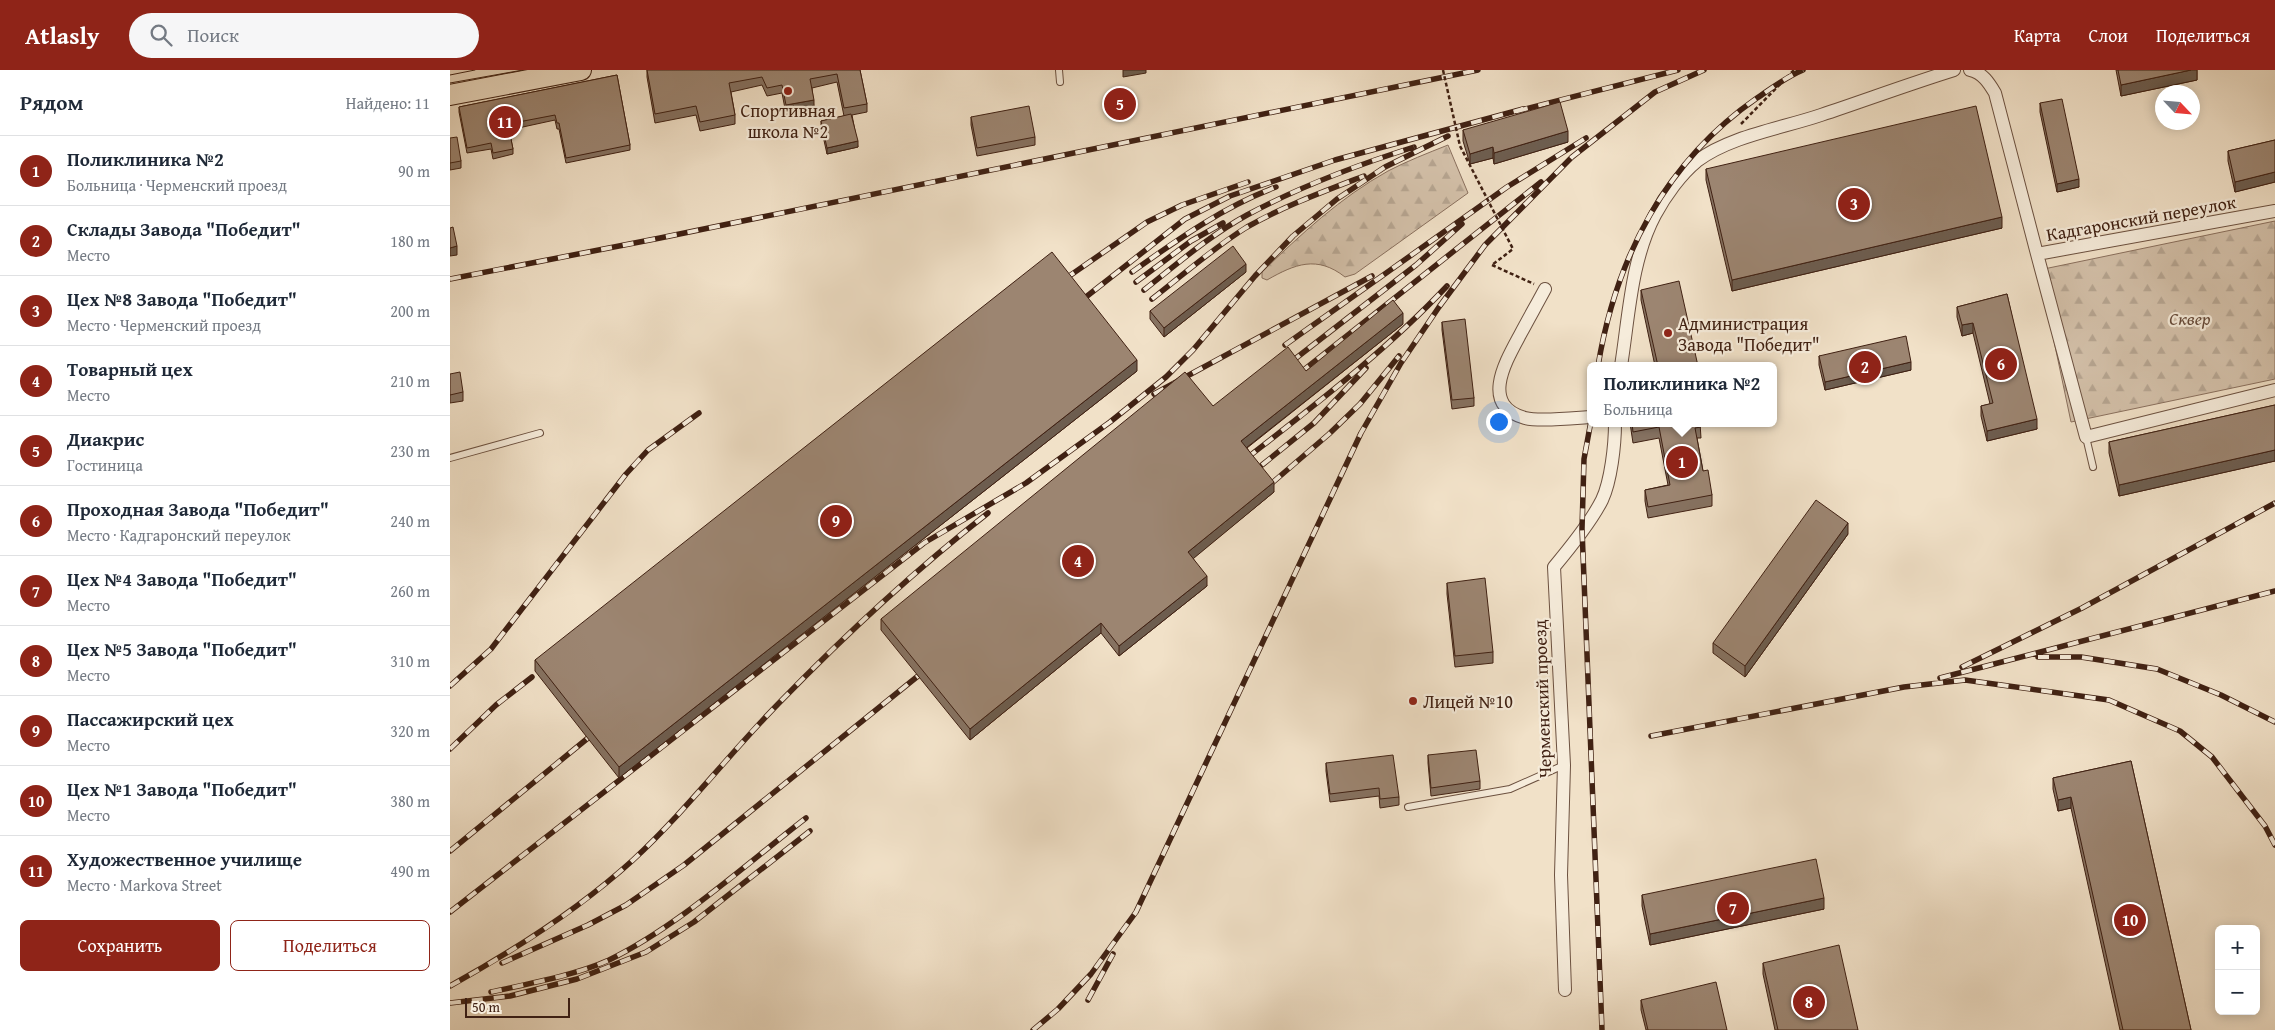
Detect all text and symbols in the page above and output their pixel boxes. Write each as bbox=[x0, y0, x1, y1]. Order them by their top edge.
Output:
search box bbox=[129, 13, 479, 58]
text: Atlasly bbox=[25, 18, 99, 53]
icon: search bbox=[147, 21, 175, 49]
text: Поиск bbox=[187, 21, 239, 49]
text: Карта bbox=[2014, 22, 2061, 49]
text: Слои bbox=[2089, 22, 2128, 49]
text: Поделиться bbox=[2156, 22, 2250, 49]
marker: Спортивная школа №2 bbox=[782, 85, 794, 97]
pin: 5 bbox=[1104, 85, 1136, 123]
north arrow bbox=[2155, 85, 2200, 130]
text: Рядом bbox=[20, 87, 83, 118]
text: Найдено: 11 bbox=[346, 91, 430, 115]
place label: Спортивная школа №2 bbox=[740, 97, 836, 145]
pin: 11 bbox=[489, 103, 521, 141]
text: Поликлиника №2 bbox=[67, 145, 224, 173]
text: 1 bbox=[32, 159, 40, 183]
text: 90 m bbox=[398, 159, 430, 183]
text: Больница · Черменский проезд bbox=[67, 173, 287, 197]
pin: 3 bbox=[1838, 185, 1870, 223]
street label: Кадгаронский переулок bbox=[2044, 188, 2239, 248]
text: Склады Завода "Победит" bbox=[67, 215, 301, 243]
text: 2 bbox=[32, 229, 40, 253]
text: 180 m bbox=[390, 229, 430, 253]
text: Место bbox=[67, 243, 110, 267]
text: Цех №8 Завода "Победит" bbox=[67, 285, 297, 313]
text: 3 bbox=[32, 299, 40, 323]
text: 200 m bbox=[390, 299, 430, 323]
park label: Сквер bbox=[2169, 305, 2211, 332]
place label: Администрация Завода "Победит" bbox=[1678, 310, 1820, 358]
text: Место · Черменский проезд bbox=[67, 313, 261, 337]
marker: Администрация Завода "Победит" bbox=[1662, 327, 1674, 339]
pin: 6 bbox=[1985, 345, 2017, 383]
pin: 2 bbox=[1849, 348, 1881, 386]
text: Товарный цех bbox=[67, 355, 193, 383]
popup bbox=[1587, 362, 1777, 427]
text: 4 bbox=[32, 369, 40, 393]
text: 210 m bbox=[390, 369, 430, 393]
text: Поликлиника №2 bbox=[1604, 369, 1760, 397]
text: Место bbox=[67, 383, 110, 407]
text: Больница bbox=[1604, 397, 1673, 421]
your location bbox=[1486, 409, 1512, 435]
text: Диакрис bbox=[67, 425, 144, 453]
text: 5 bbox=[32, 439, 40, 463]
text: 230 m bbox=[390, 439, 430, 463]
pin: 1 bbox=[1666, 443, 1698, 481]
text: Гостиница bbox=[67, 453, 143, 477]
text: Проходная Завода "Победит" bbox=[67, 495, 329, 523]
pin: 9 bbox=[820, 502, 852, 540]
text: 6 bbox=[32, 509, 40, 533]
text: 240 m bbox=[390, 509, 430, 533]
text: Место · Кадгаронский переулок bbox=[67, 523, 291, 547]
pin: 4 bbox=[1062, 542, 1094, 580]
text: Цех №4 Завода "Победит" bbox=[67, 565, 297, 593]
text: 7 bbox=[32, 579, 40, 603]
text: 260 m bbox=[390, 579, 430, 603]
text: Место bbox=[67, 593, 110, 617]
street label: Черменский проезд bbox=[1526, 619, 1558, 779]
text: Цех №5 Завода "Победит" bbox=[67, 635, 297, 663]
text: 8 bbox=[32, 649, 40, 673]
text: 310 m bbox=[390, 649, 430, 673]
text: Место bbox=[67, 663, 110, 687]
place label: Лицей №10 bbox=[1423, 688, 1513, 715]
marker: Лицей №10 bbox=[1407, 695, 1419, 707]
text: Пассажирский цех bbox=[67, 705, 234, 733]
text: 9 bbox=[32, 719, 40, 743]
text: 320 m bbox=[390, 719, 430, 743]
text: Место bbox=[67, 733, 110, 757]
text: Цех №1 Завода "Победит" bbox=[67, 775, 297, 803]
text: 10 bbox=[28, 789, 44, 813]
text: 380 m bbox=[390, 789, 430, 813]
text: Место bbox=[67, 803, 110, 827]
text: Художественное училище bbox=[67, 845, 302, 873]
text: 11 bbox=[28, 859, 44, 883]
text: 490 m bbox=[390, 859, 430, 883]
text: Место · Markova Street bbox=[67, 873, 222, 897]
pin: 7 bbox=[1717, 889, 1749, 927]
pin: 10 bbox=[2114, 901, 2146, 939]
button: Сохранить bbox=[20, 920, 220, 971]
button: Поделиться bbox=[230, 920, 430, 971]
map controls bbox=[2215, 925, 2260, 1015]
button: + bbox=[2215, 925, 2260, 970]
button: − bbox=[2215, 970, 2260, 1015]
pin: 8 bbox=[1793, 983, 1825, 1021]
scale bar bbox=[465, 995, 570, 1018]
text: 50 m bbox=[472, 997, 500, 1017]

